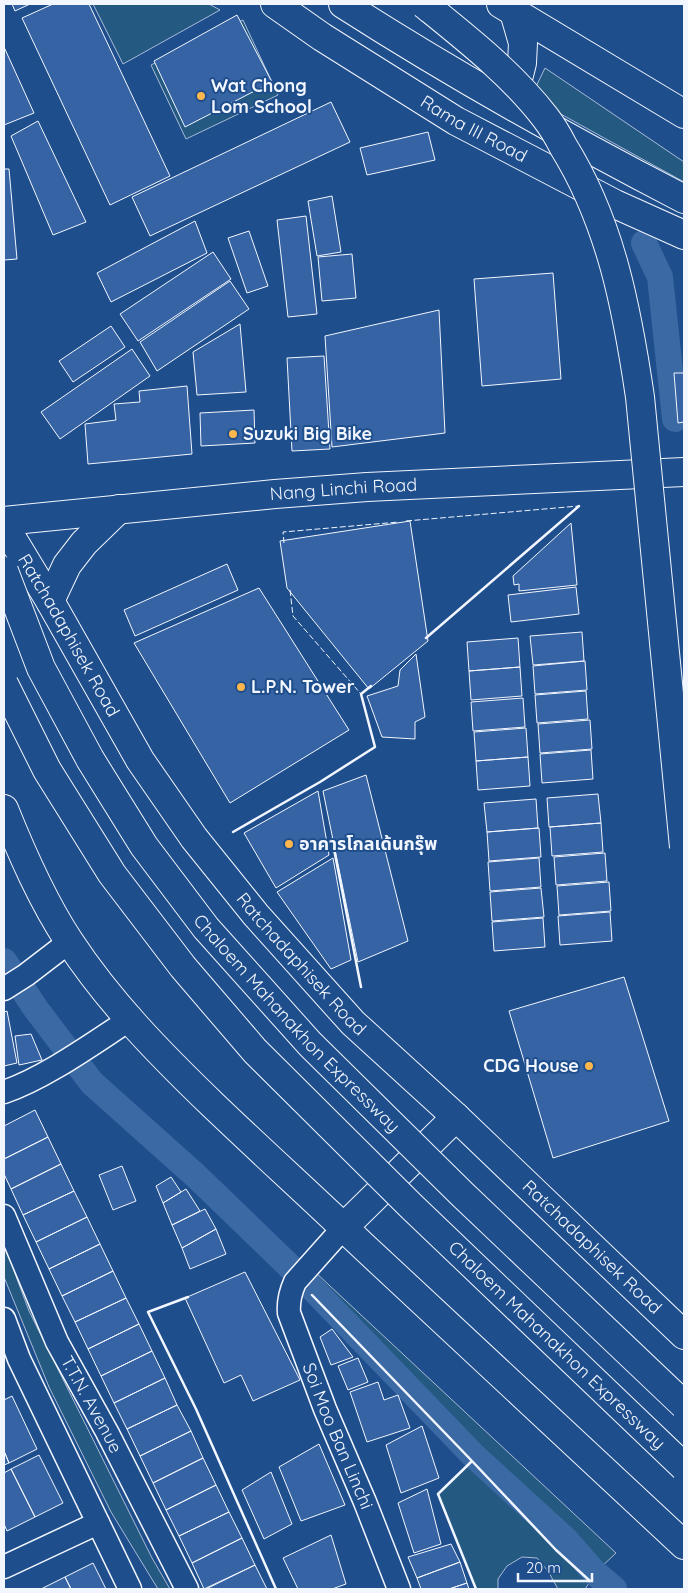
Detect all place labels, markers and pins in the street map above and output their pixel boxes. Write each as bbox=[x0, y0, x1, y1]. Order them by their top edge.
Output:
place label: Wat Chong Lom School bbox=[211, 74, 312, 118]
marker: Wat Chong Lom School bbox=[195, 90, 207, 102]
place label: Suzuki Big Bike bbox=[243, 422, 372, 445]
marker: Suzuki Big Bike bbox=[227, 428, 239, 440]
place label: L.P.N. Tower bbox=[251, 675, 355, 698]
marker: L.P.N. Tower bbox=[235, 681, 247, 693]
place label: อาคารโกลเด้นกรุ๊พ bbox=[299, 832, 437, 855]
marker: อาคารโกลเด้นกรุ๊พ bbox=[283, 838, 295, 850]
place label: CDG House bbox=[483, 1054, 579, 1077]
marker: CDG House bbox=[583, 1060, 595, 1072]

